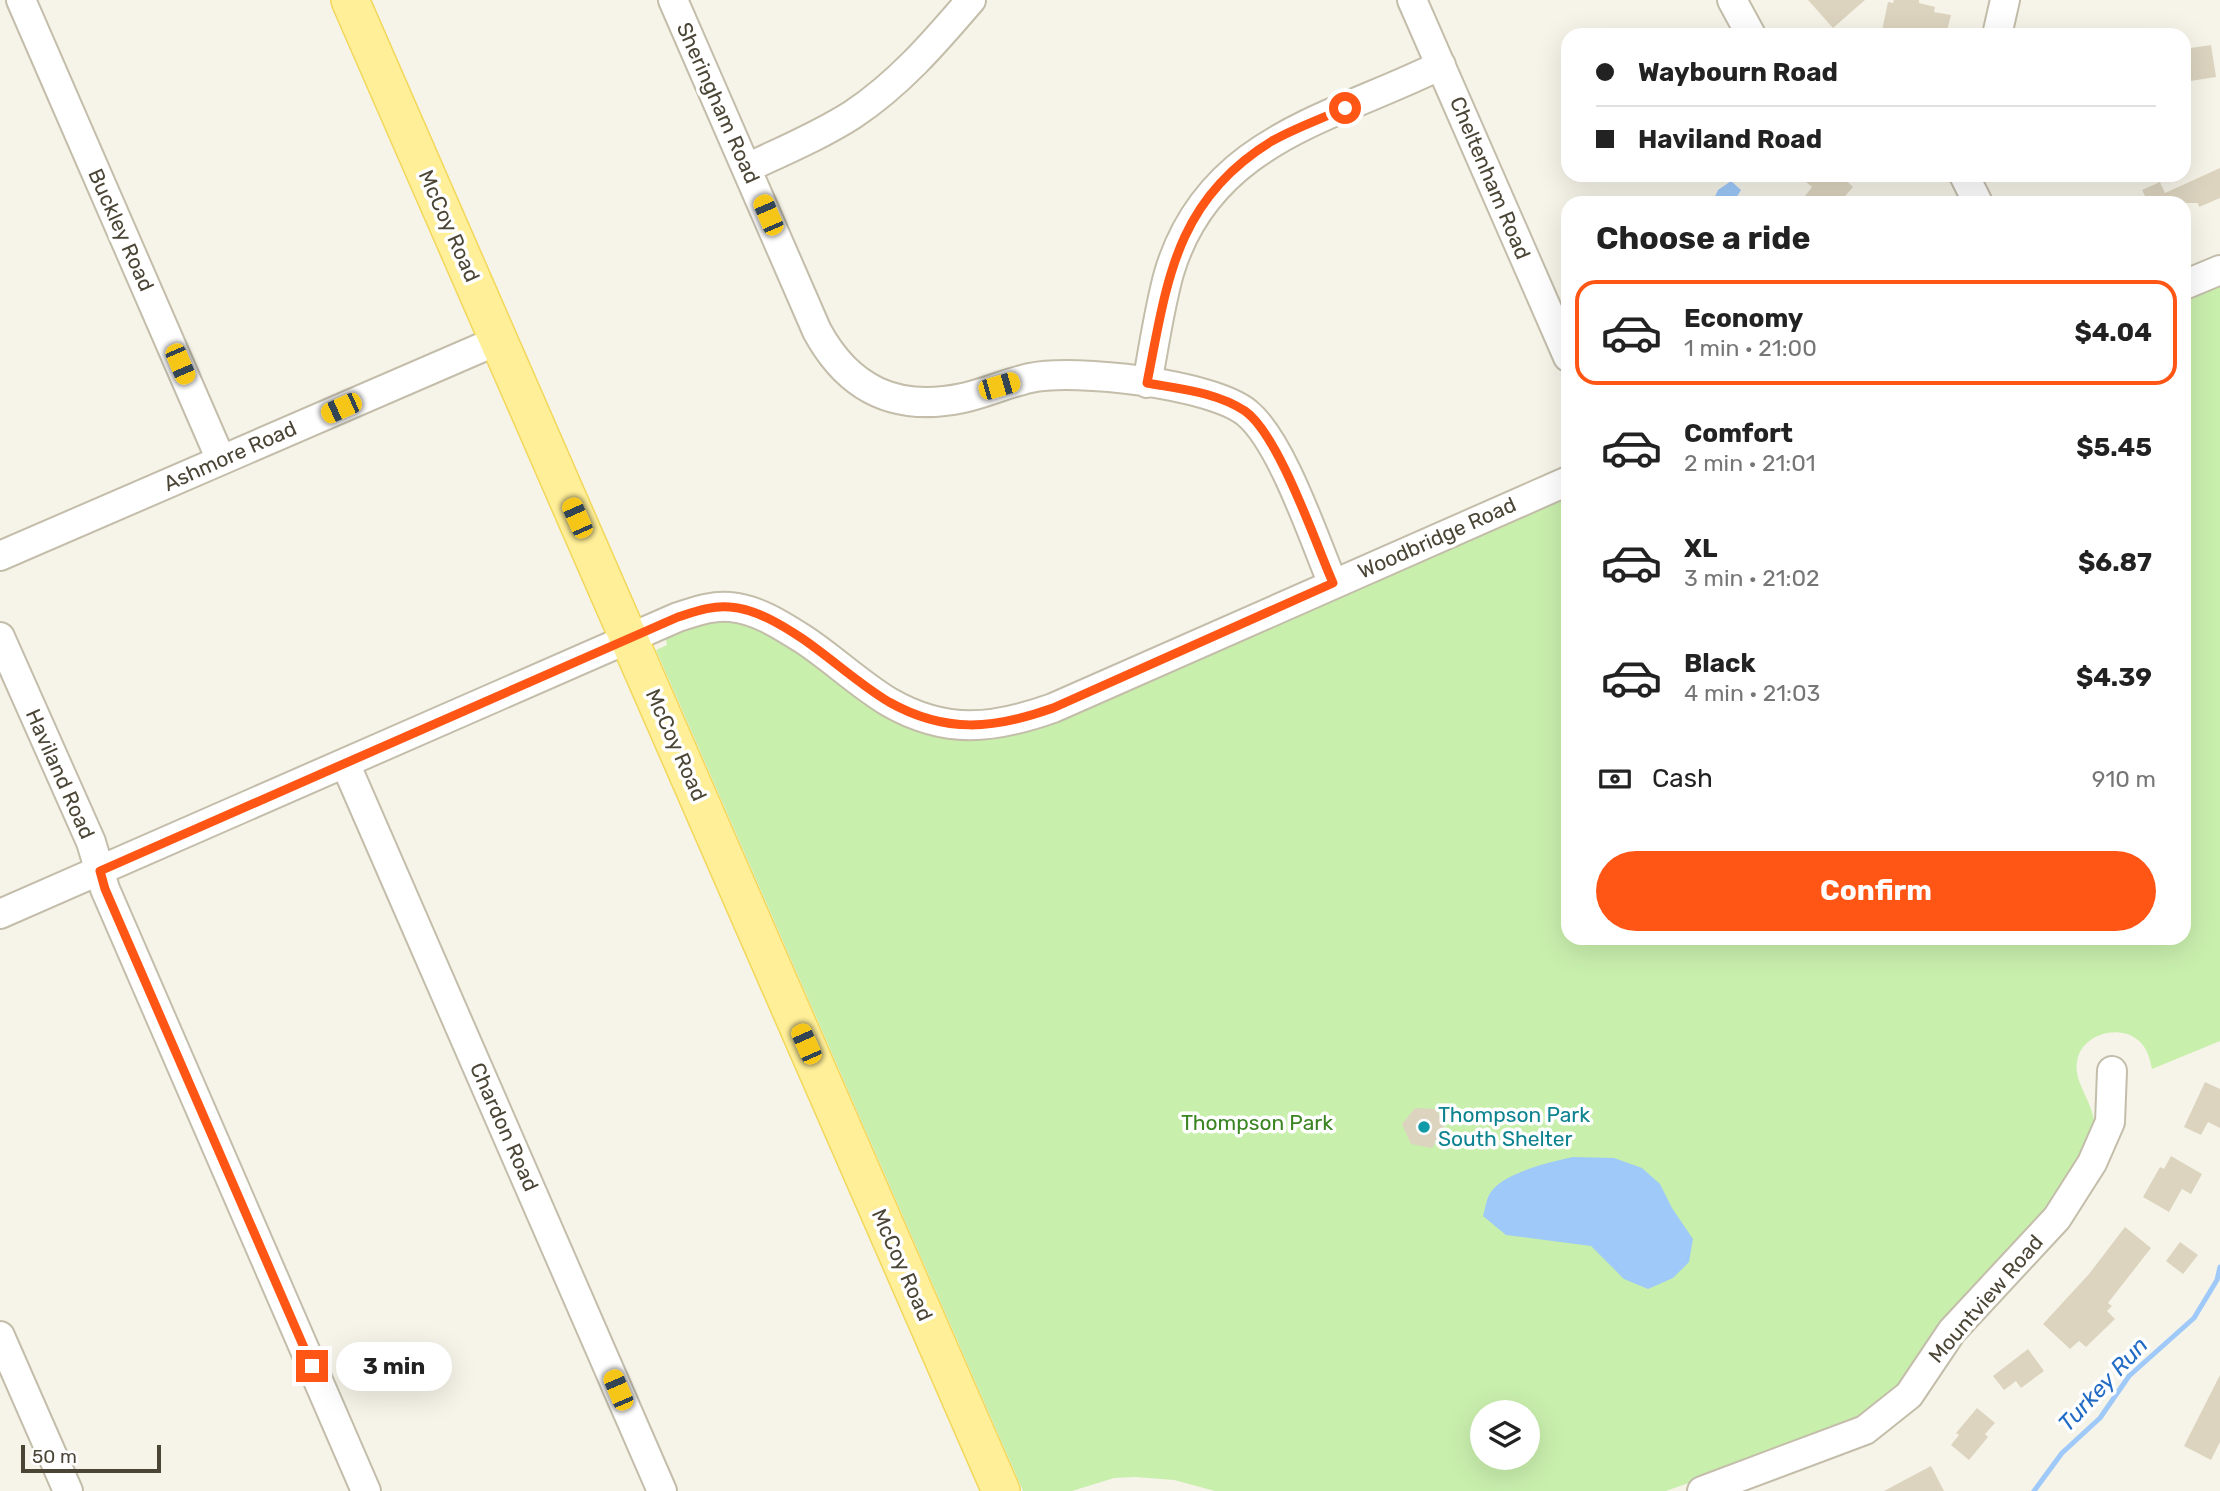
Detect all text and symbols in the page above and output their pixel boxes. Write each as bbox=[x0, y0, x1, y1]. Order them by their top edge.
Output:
street label: Sheringham Road bbox=[672, 18, 765, 187]
text: Waybourn Road bbox=[1638, 57, 1838, 88]
route start bbox=[1329, 92, 1361, 124]
street label: Cheltenham Road bbox=[1445, 93, 1536, 263]
text: Haviland Road bbox=[1638, 124, 1822, 155]
street label: Buckley Road bbox=[83, 165, 160, 295]
street label: McCoy Road bbox=[414, 166, 485, 286]
car bbox=[751, 192, 786, 238]
text: Choose a ride bbox=[1596, 219, 1810, 257]
icon: car bbox=[1600, 301, 1663, 364]
text: Economy bbox=[1684, 303, 1803, 334]
text: $4.04 bbox=[2074, 317, 2152, 348]
text: 1 min · 21:00 bbox=[1684, 334, 1817, 362]
car bbox=[163, 341, 198, 387]
car bbox=[976, 370, 1023, 402]
car bbox=[318, 390, 365, 426]
street label: Ashmore Road bbox=[160, 415, 300, 496]
icon: car bbox=[1600, 416, 1663, 479]
text: Comfort bbox=[1684, 418, 1793, 449]
text: $5.45 bbox=[2076, 432, 2152, 463]
text: 2 min · 21:01 bbox=[1684, 449, 1816, 477]
street label: Woodbridge Road bbox=[1354, 492, 1520, 584]
car bbox=[559, 495, 596, 541]
icon: car bbox=[1600, 531, 1663, 594]
text: XL bbox=[1684, 533, 1717, 564]
text: $6.87 bbox=[2078, 547, 2152, 578]
text: 3 min · 21:02 bbox=[1684, 564, 1820, 592]
icon: car bbox=[1600, 646, 1663, 709]
text: Black bbox=[1684, 648, 1756, 679]
text: $4.39 bbox=[2076, 662, 2152, 693]
text: 4 min · 21:03 bbox=[1684, 679, 1820, 707]
street label: McCoy Road bbox=[641, 685, 712, 805]
street label: Haviland Road bbox=[21, 705, 100, 843]
icon: cash bbox=[1596, 760, 1634, 798]
text: Cash bbox=[1652, 763, 1713, 794]
text: 910 m bbox=[2092, 765, 2156, 793]
button: Confirm bbox=[1596, 851, 2156, 931]
car bbox=[788, 1021, 825, 1067]
street label: Chardon Road bbox=[465, 1059, 544, 1195]
place label: Thompson Park South Shelter bbox=[1438, 1102, 1590, 1151]
park label: Thompson Park bbox=[1181, 1110, 1333, 1135]
marker: Thompson Park South Shelter bbox=[1416, 1119, 1432, 1135]
street label: McCoy Road bbox=[867, 1205, 938, 1325]
street label: Mountview Road bbox=[1923, 1229, 2048, 1368]
water label: Turkey Run bbox=[2052, 1331, 2154, 1437]
callout: 3 min bbox=[336, 1342, 452, 1390]
route end bbox=[296, 1350, 328, 1382]
text: 3 min bbox=[363, 1352, 425, 1380]
car bbox=[601, 1367, 636, 1413]
map controls bbox=[1470, 1400, 1540, 1470]
button: layers bbox=[1470, 1400, 1540, 1470]
scale bar bbox=[21, 1442, 161, 1474]
text: 50 m bbox=[32, 1445, 77, 1468]

